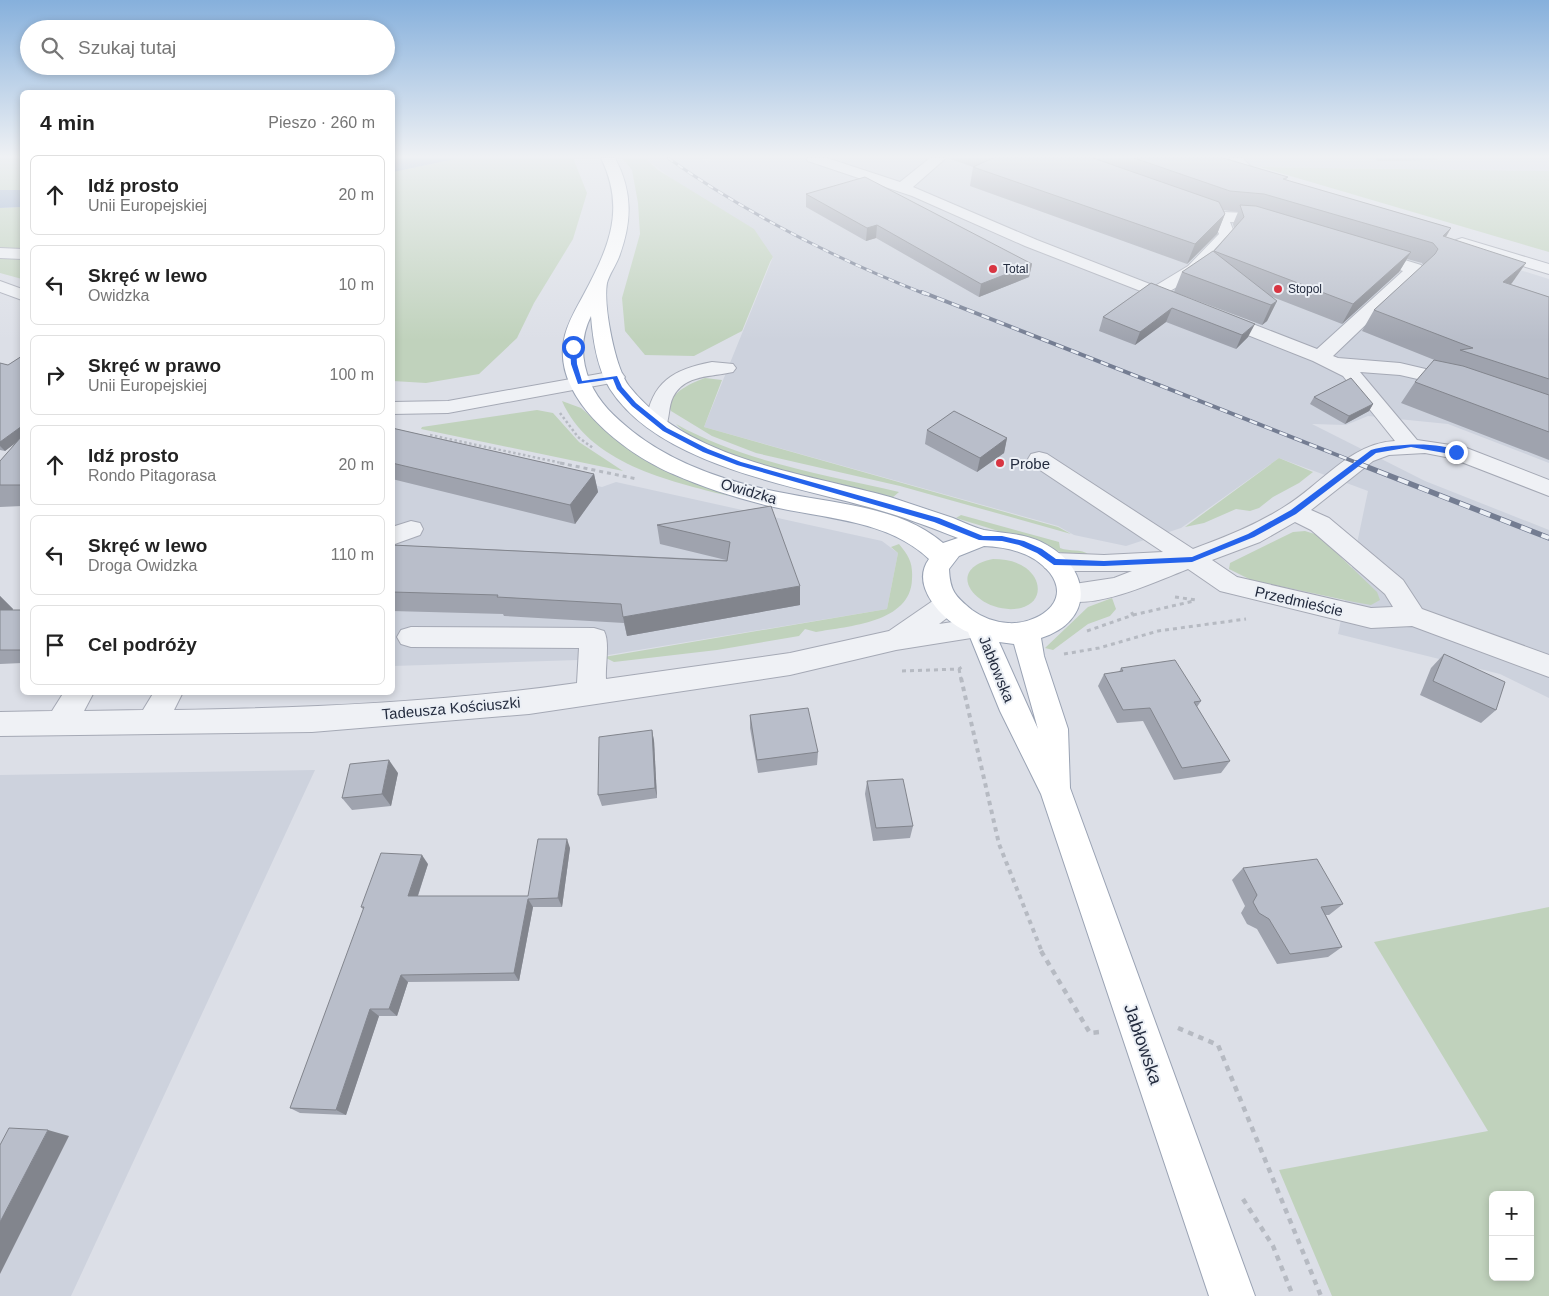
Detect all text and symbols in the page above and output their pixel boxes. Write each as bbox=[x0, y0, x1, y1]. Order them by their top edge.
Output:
search box bbox=[20, 20, 395, 75]
icon: search bbox=[38, 34, 66, 62]
text: Szukaj tutaj bbox=[78, 37, 176, 58]
text: 4 min bbox=[40, 111, 95, 134]
text: Pieszo · 260 m bbox=[268, 114, 375, 131]
text: Idź prosto bbox=[88, 175, 179, 196]
icon: ahead bbox=[41, 181, 69, 209]
text: 20 m bbox=[338, 186, 374, 203]
text: Unii Europejskiej bbox=[88, 197, 207, 214]
place label: Total bbox=[1003, 262, 1028, 276]
marker: Total bbox=[987, 263, 999, 275]
text: Skręć w lewo bbox=[88, 265, 207, 286]
icon: left bbox=[41, 271, 69, 299]
text: 10 m bbox=[338, 276, 374, 293]
place label: Stopol bbox=[1288, 282, 1322, 296]
marker: Stopol bbox=[1272, 283, 1284, 295]
text: Owidzka bbox=[88, 287, 149, 304]
route start bbox=[562, 336, 585, 359]
text: Skręć w prawo bbox=[88, 355, 221, 376]
icon: right bbox=[41, 361, 69, 389]
text: 100 m bbox=[330, 366, 374, 383]
text: Unii Europejskiej bbox=[88, 377, 207, 394]
route end bbox=[1445, 441, 1468, 464]
text: Idź prosto bbox=[88, 445, 179, 466]
icon: ahead bbox=[41, 451, 69, 479]
place label: Probe bbox=[1010, 455, 1050, 472]
text: 20 m bbox=[338, 456, 374, 473]
marker: Probe bbox=[994, 457, 1006, 469]
text: Rondo Pitagorasa bbox=[88, 467, 216, 484]
street label: Owidzka bbox=[719, 475, 780, 507]
text: Skręć w lewo bbox=[88, 535, 207, 556]
icon: left bbox=[41, 541, 69, 569]
text: 110 m bbox=[331, 546, 374, 563]
text: Droga Owidzka bbox=[88, 557, 197, 574]
street label: Przedmieście bbox=[1253, 583, 1345, 619]
icon: arrive bbox=[41, 631, 69, 659]
street label: Jabłowska bbox=[976, 633, 1018, 705]
text: Cel podróży bbox=[88, 634, 197, 655]
street label: Tadeusza Kościuszki bbox=[381, 693, 521, 723]
street label: Jabłowska bbox=[1120, 1001, 1166, 1088]
map controls bbox=[1489, 1191, 1534, 1281]
button: + bbox=[1489, 1191, 1534, 1236]
button: − bbox=[1489, 1236, 1534, 1281]

